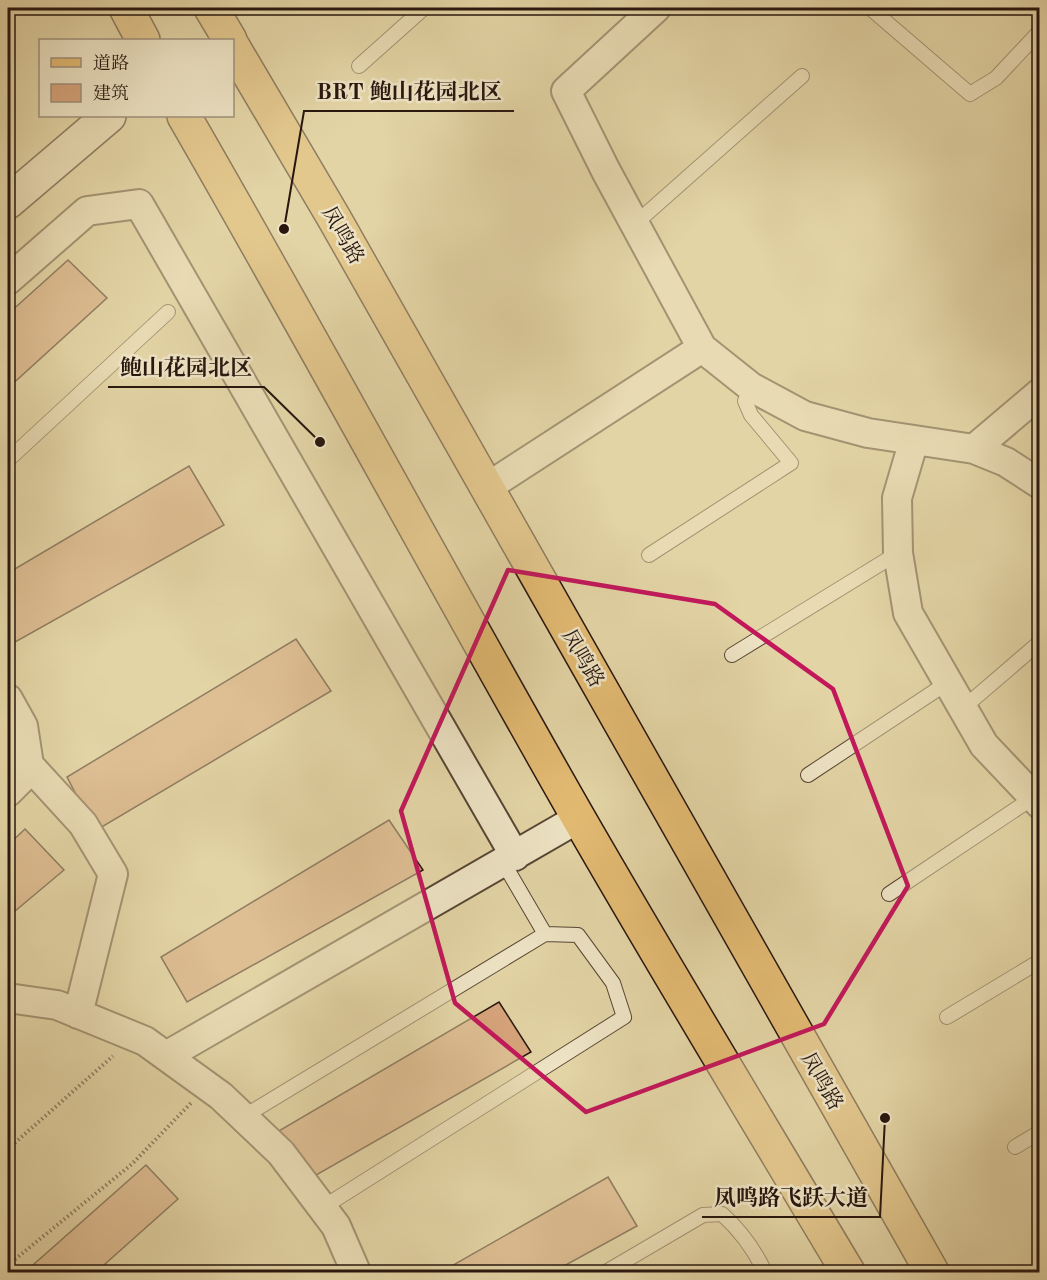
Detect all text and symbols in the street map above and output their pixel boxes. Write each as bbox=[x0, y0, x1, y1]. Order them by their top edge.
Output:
legend bbox=[39, 39, 234, 117]
text: 道路 bbox=[93, 53, 129, 73]
callout: BRT 鲍山花园北区 bbox=[304, 71, 514, 111]
text: BRT 鲍山花园北区 bbox=[316, 80, 502, 104]
text: 建筑 bbox=[93, 83, 129, 103]
street label: 凤鸣路 bbox=[317, 202, 368, 268]
callout: 鲍山花园北区 bbox=[108, 347, 264, 387]
text: 鲍山花园北区 bbox=[120, 356, 252, 380]
street label: 凤鸣路 bbox=[557, 625, 608, 691]
street label: 凤鸣路 bbox=[796, 1048, 847, 1114]
callout: 凤鸣路飞跃大道 bbox=[702, 1177, 880, 1217]
text: 凤鸣路飞跃大道 bbox=[714, 1186, 868, 1210]

